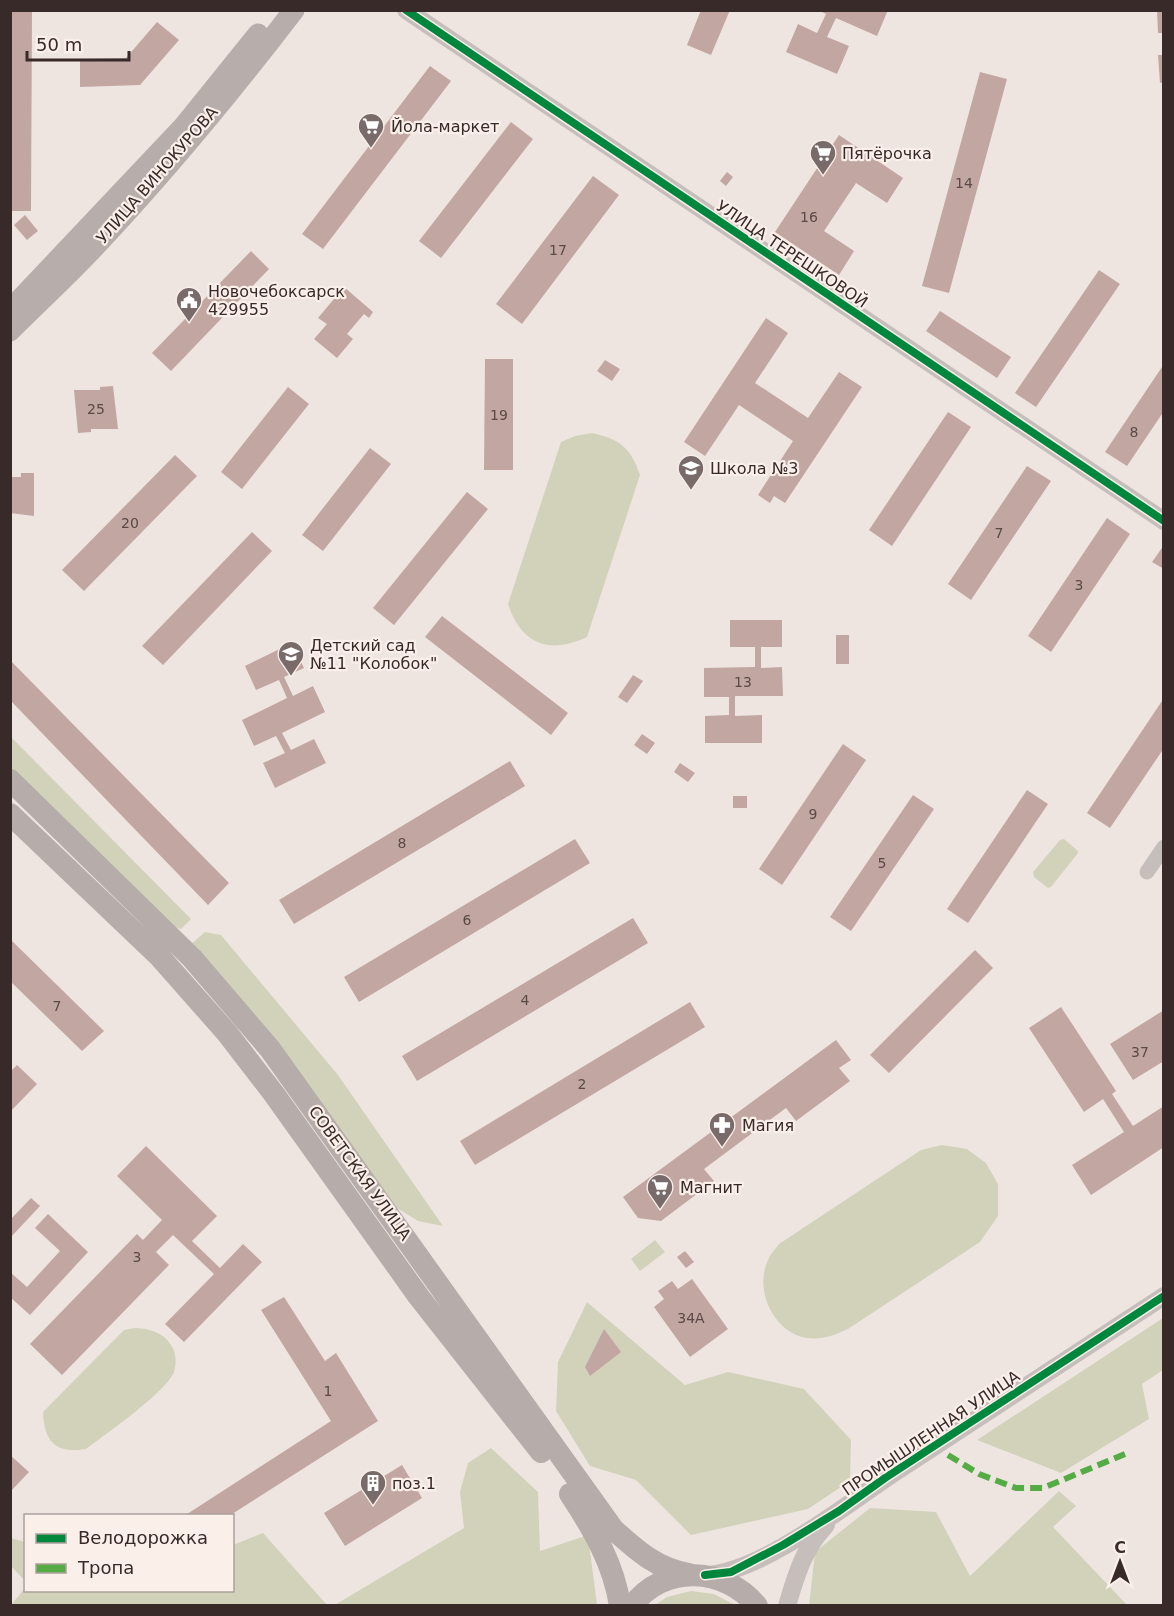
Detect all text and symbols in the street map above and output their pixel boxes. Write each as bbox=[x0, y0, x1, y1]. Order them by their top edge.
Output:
scale bar bbox=[27, 24, 129, 62]
text: 50 m bbox=[36, 34, 82, 55]
street label: УЛИЦА ВИНОКУРОВА bbox=[92, 103, 222, 247]
supermarket icon: Йола-маркет bbox=[356, 111, 386, 149]
place label: Йола-маркет bbox=[391, 117, 499, 136]
supermarket icon: Пятёрочка bbox=[808, 138, 838, 176]
place label: Пятёрочка bbox=[842, 144, 932, 163]
house number: 14 bbox=[955, 175, 973, 191]
street label: УЛИЦА ТЕРЕШКОВОЙ bbox=[713, 196, 871, 312]
house number: 16 bbox=[800, 209, 818, 225]
house number: 17 bbox=[549, 242, 567, 258]
place label: Новочебоксарск 429955 bbox=[208, 282, 345, 319]
public building icon: Новочебоксарск 429955 bbox=[174, 285, 204, 323]
house number: 25 bbox=[87, 401, 105, 417]
house number: 19 bbox=[490, 407, 508, 423]
house number: 8 bbox=[1130, 424, 1138, 440]
school or university icon: Школа №3 bbox=[676, 453, 706, 491]
place label: Школа №3 bbox=[710, 459, 799, 478]
house number: 20 bbox=[121, 515, 139, 531]
house number: 7 bbox=[995, 525, 1003, 541]
house number: 3 bbox=[1075, 577, 1083, 593]
place label: Детский сад №11 "Колобок" bbox=[310, 636, 437, 673]
school or university icon: Детский сад №11 "Колобок" bbox=[276, 639, 306, 677]
house number: 13 bbox=[734, 674, 752, 690]
house number: 9 bbox=[809, 806, 817, 822]
house number: 8 bbox=[398, 835, 406, 851]
house number: 5 bbox=[878, 855, 886, 871]
house number: 6 bbox=[463, 912, 472, 928]
house number: 4 bbox=[521, 992, 530, 1008]
house number: 7 bbox=[53, 998, 61, 1014]
house number: 37 bbox=[1131, 1044, 1149, 1060]
house number: 2 bbox=[578, 1076, 586, 1092]
street label: СОВЕТСКАЯ УЛИЦА bbox=[305, 1102, 415, 1244]
pharmacy icon: Магия bbox=[707, 1110, 737, 1148]
place label: Магия bbox=[742, 1116, 794, 1135]
supermarket icon: Магнит bbox=[645, 1172, 675, 1210]
place label: Магнит bbox=[680, 1178, 742, 1197]
house number: 3 bbox=[133, 1249, 141, 1265]
house number: 34А bbox=[677, 1310, 705, 1326]
street label: ПРОМЫШЛЕННАЯ УЛИЦА bbox=[839, 1366, 1023, 1500]
house number: 1 bbox=[324, 1383, 332, 1399]
building icon: поз.1 bbox=[358, 1468, 388, 1506]
place label: поз.1 bbox=[392, 1474, 436, 1493]
legend bbox=[24, 1514, 234, 1592]
text: Велодорожка bbox=[78, 1527, 208, 1548]
north arrow bbox=[1090, 1532, 1150, 1592]
text: С bbox=[1114, 1538, 1126, 1557]
text: Тропа bbox=[77, 1557, 134, 1578]

